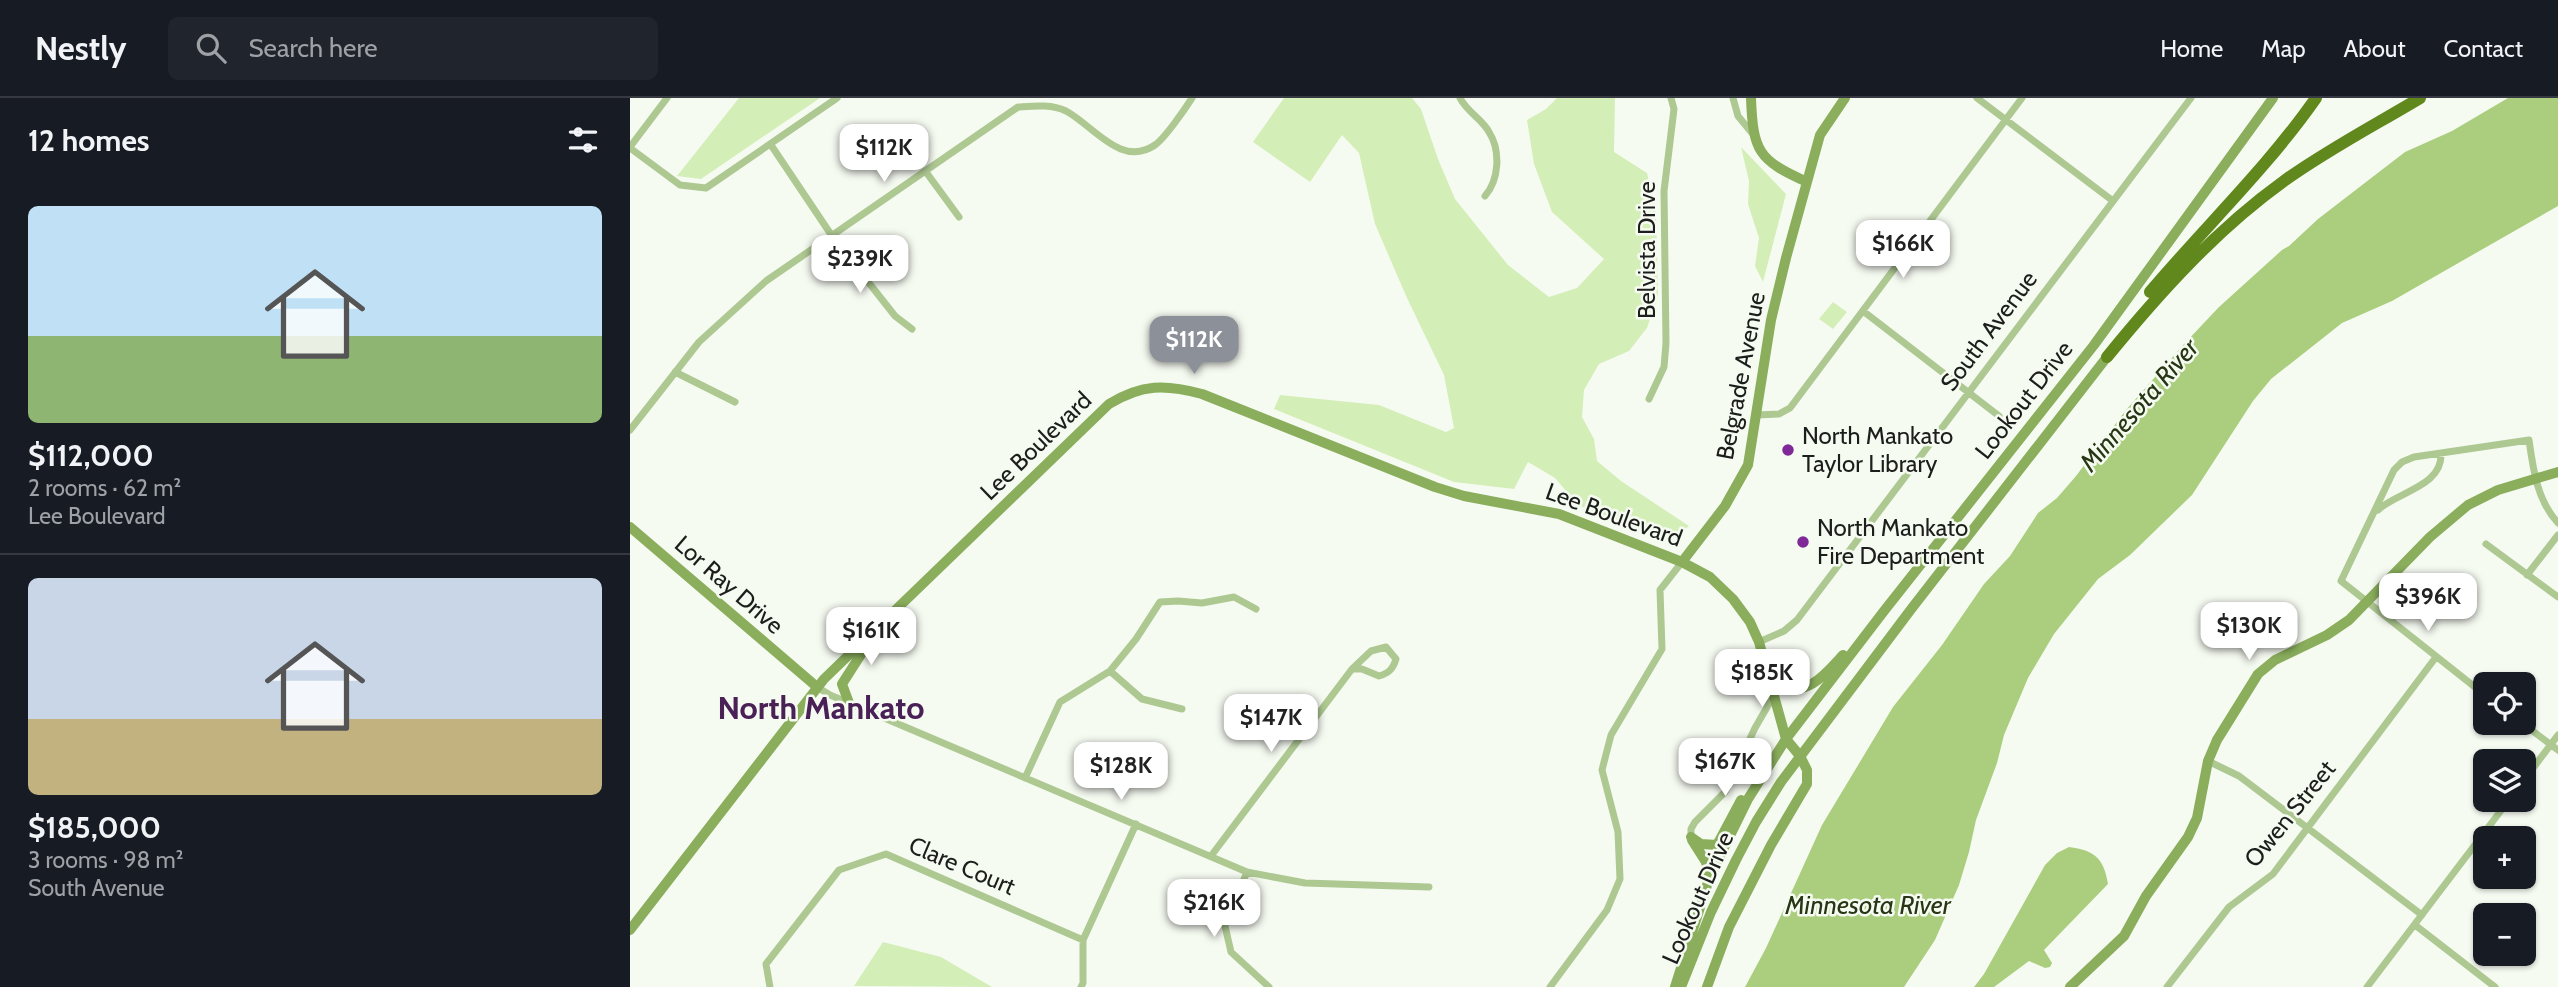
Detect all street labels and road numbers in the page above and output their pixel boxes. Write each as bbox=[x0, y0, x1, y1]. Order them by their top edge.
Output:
street label: Belvista Drive bbox=[1632, 181, 1661, 319]
street label: South Avenue bbox=[1934, 265, 2043, 396]
street label: Belgrade Avenue bbox=[1710, 290, 1771, 462]
street label: Lookout Drive bbox=[1969, 335, 2079, 464]
street label: Lee Boulevard bbox=[974, 385, 1097, 506]
street label: Lee Boulevard bbox=[1542, 476, 1687, 553]
street label: Lor Ray Drive bbox=[669, 529, 790, 640]
street label: Owen Street bbox=[2238, 755, 2341, 873]
street label: Lookout Drive bbox=[1656, 827, 1740, 968]
street label: Clare Court bbox=[905, 830, 1020, 901]

